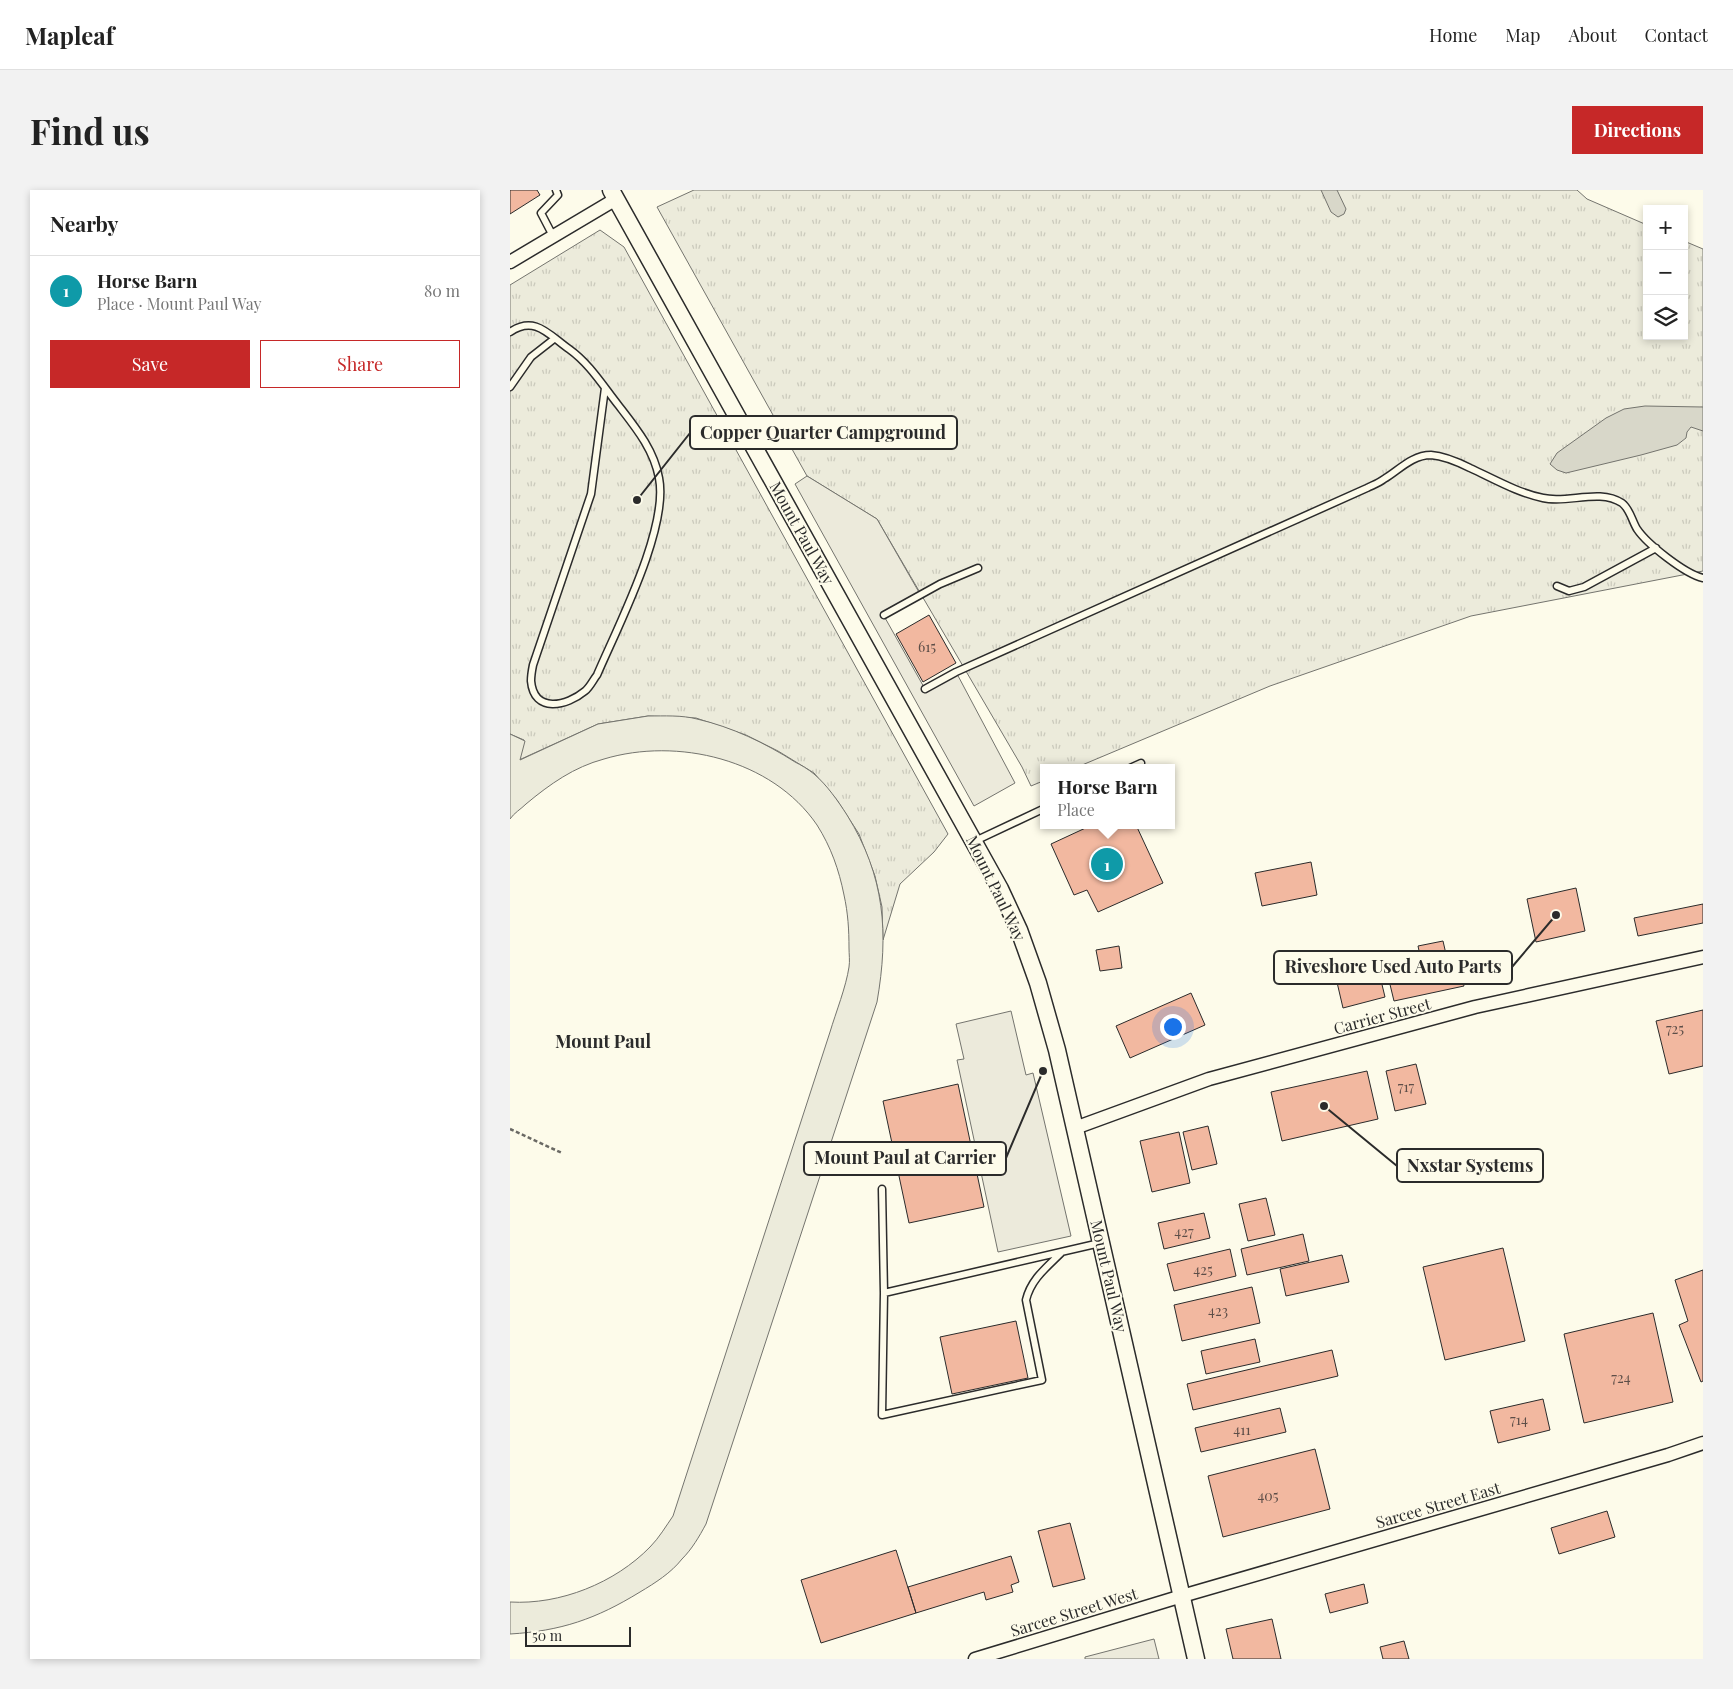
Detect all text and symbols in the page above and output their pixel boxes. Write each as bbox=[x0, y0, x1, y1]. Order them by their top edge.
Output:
text: Mapleaf bbox=[25, 19, 114, 51]
text: Home bbox=[1429, 23, 1477, 47]
text: Map bbox=[1505, 23, 1540, 47]
text: About bbox=[1568, 23, 1617, 47]
text: Contact bbox=[1645, 23, 1708, 47]
button: Directions bbox=[1572, 106, 1703, 154]
text: Find us bbox=[30, 107, 150, 154]
map controls bbox=[1643, 205, 1688, 340]
button: + bbox=[1643, 205, 1688, 250]
text: Nearby bbox=[50, 209, 119, 237]
button: − bbox=[1643, 250, 1688, 295]
text: Horse Barn bbox=[97, 267, 197, 293]
text: 1 bbox=[63, 280, 69, 301]
text: 80 m bbox=[424, 280, 460, 301]
text: Place · Mount Paul Way bbox=[97, 293, 262, 314]
button: layers bbox=[1643, 295, 1688, 340]
button: Save bbox=[50, 340, 250, 388]
button: Share bbox=[260, 340, 460, 388]
callout: Copper Quarter Campground bbox=[690, 416, 957, 449]
text: Copper Quarter Campground bbox=[700, 420, 946, 444]
street label: Mount Paul Way bbox=[765, 477, 839, 588]
house number: 615 bbox=[918, 637, 936, 656]
popup bbox=[1040, 764, 1175, 829]
text: Horse Barn bbox=[1057, 773, 1158, 799]
text: Place bbox=[1057, 799, 1095, 820]
street label: Mount Paul Way bbox=[962, 832, 1031, 944]
pin: 1 bbox=[1091, 845, 1123, 883]
callout: Riveshore Used Auto Parts bbox=[1274, 951, 1512, 984]
text: Riveshore Used Auto Parts bbox=[1284, 954, 1502, 978]
street label: Carrier Street bbox=[1331, 992, 1433, 1039]
your location bbox=[1160, 1014, 1186, 1040]
house number: 725 bbox=[1666, 1019, 1684, 1038]
district label: Mount Paul bbox=[555, 1029, 651, 1053]
house number: 717 bbox=[1398, 1077, 1415, 1096]
callout: Mount Paul at Carrier bbox=[804, 1142, 1006, 1175]
text: Mount Paul at Carrier bbox=[814, 1145, 997, 1169]
callout: Nxstar Systems bbox=[1397, 1149, 1543, 1182]
text: Nxstar Systems bbox=[1407, 1153, 1533, 1177]
street label: Mount Paul Way bbox=[1086, 1218, 1133, 1334]
house number: 427 bbox=[1174, 1222, 1194, 1241]
house number: 425 bbox=[1193, 1260, 1213, 1279]
house number: 423 bbox=[1208, 1301, 1228, 1320]
house number: 724 bbox=[1611, 1368, 1631, 1387]
house number: 714 bbox=[1510, 1410, 1528, 1429]
house number: 411 bbox=[1233, 1420, 1251, 1439]
street label: Sarcee Street East bbox=[1373, 1477, 1503, 1532]
house number: 405 bbox=[1257, 1486, 1279, 1505]
street label: Sarcee Street West bbox=[1008, 1582, 1140, 1641]
scale bar bbox=[525, 1624, 631, 1647]
text: 50 m bbox=[532, 1626, 562, 1645]

